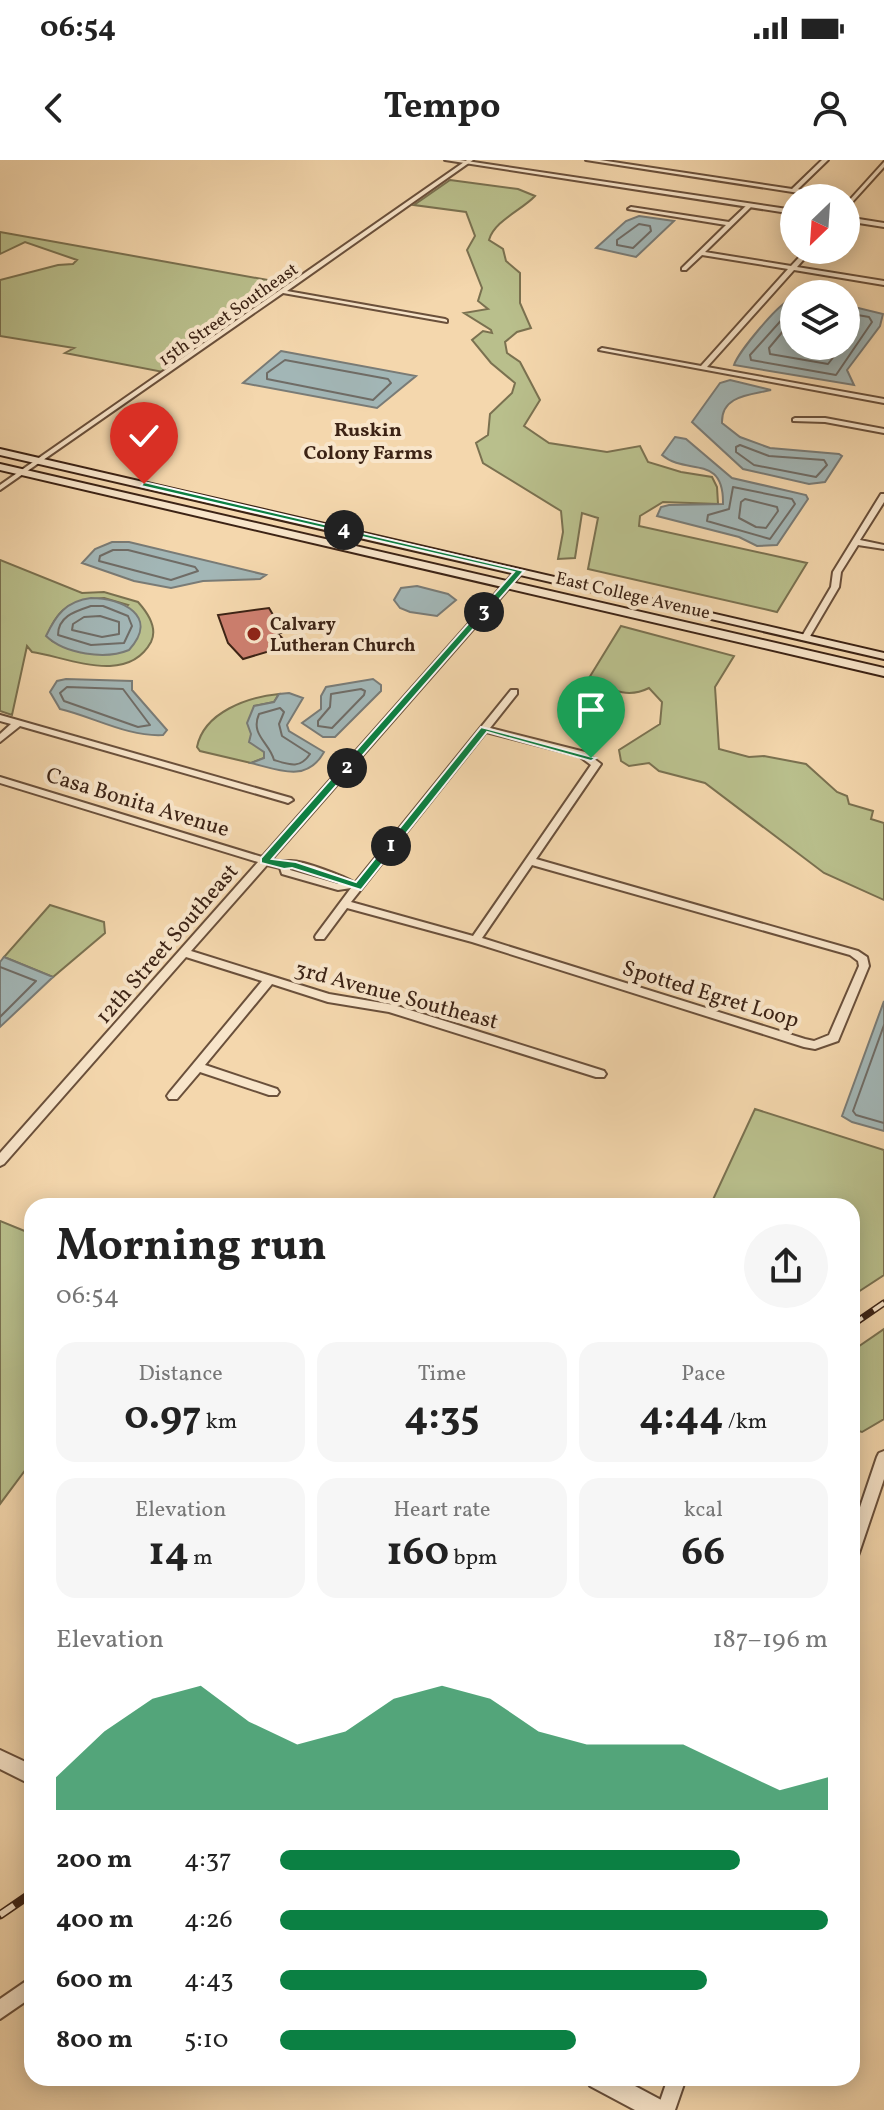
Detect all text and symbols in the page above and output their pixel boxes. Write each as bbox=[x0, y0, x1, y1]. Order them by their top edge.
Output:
text: 06:54 bbox=[40, 7, 116, 49]
text: Tempo bbox=[383, 83, 501, 133]
icon: back bbox=[32, 86, 76, 130]
icon: person bbox=[808, 86, 852, 130]
north arrow bbox=[780, 184, 860, 264]
map controls bbox=[780, 184, 860, 360]
street label: 15th Street Southeast bbox=[154, 258, 304, 373]
button: layers bbox=[780, 280, 860, 360]
pin bbox=[110, 402, 178, 484]
icon: check bbox=[122, 414, 166, 458]
district label: Ruskin Colony Farms bbox=[303, 417, 433, 468]
pin: 4 bbox=[324, 510, 364, 550]
text: 4 bbox=[337, 514, 351, 545]
street label: East College Avenue bbox=[553, 567, 712, 626]
pin: 3 bbox=[464, 592, 504, 632]
text: 3 bbox=[478, 596, 490, 627]
place label: Calvary Lutheran Church bbox=[270, 613, 416, 659]
marker: Calvary Lutheran Church bbox=[245, 625, 263, 643]
pin bbox=[557, 676, 625, 758]
icon: arrive bbox=[569, 688, 613, 732]
pin: 2 bbox=[327, 748, 367, 788]
text: 2 bbox=[341, 752, 353, 783]
street label: Casa Bonita Avenue bbox=[42, 761, 233, 846]
pin: 1 bbox=[371, 826, 411, 866]
text: 1 bbox=[387, 830, 395, 861]
street label: 12th Street Southeast bbox=[90, 858, 246, 1032]
street label: 3rd Avenue Southeast bbox=[291, 954, 502, 1039]
street label: Spotted Egret Loop bbox=[618, 954, 802, 1037]
text: Morning run bbox=[56, 1217, 327, 1278]
button: share bbox=[744, 1224, 828, 1308]
text: 06:54 bbox=[56, 1278, 119, 1314]
text: Distance bbox=[139, 1359, 223, 1390]
text: Time bbox=[418, 1359, 466, 1390]
text: Pace bbox=[681, 1359, 725, 1390]
text: 0.97 bbox=[124, 1390, 201, 1446]
text: 4:35 bbox=[404, 1390, 480, 1446]
text: 4:44 bbox=[639, 1390, 723, 1446]
text: km bbox=[201, 1407, 237, 1438]
text: /km bbox=[723, 1407, 767, 1438]
text: Elevation bbox=[135, 1495, 226, 1526]
text: Heart rate bbox=[393, 1495, 491, 1526]
text: kcal bbox=[684, 1495, 723, 1526]
text: 14 bbox=[149, 1526, 189, 1582]
text: 160 bbox=[386, 1526, 449, 1582]
text: 66 bbox=[681, 1526, 725, 1582]
text: m bbox=[189, 1543, 213, 1574]
text: bpm bbox=[449, 1543, 498, 1574]
text: Elevation bbox=[56, 1622, 164, 1658]
text: 187–196 m bbox=[712, 1622, 828, 1658]
text: 200 m bbox=[56, 1842, 132, 1878]
text: 4:37 bbox=[184, 1842, 232, 1878]
text: 400 m bbox=[56, 1902, 134, 1938]
text: 4:26 bbox=[184, 1902, 233, 1938]
text: 600 m bbox=[56, 1962, 133, 1998]
text: 4:43 bbox=[184, 1962, 233, 1998]
text: 800 m bbox=[56, 2022, 133, 2058]
text: 5:10 bbox=[184, 2022, 228, 2058]

